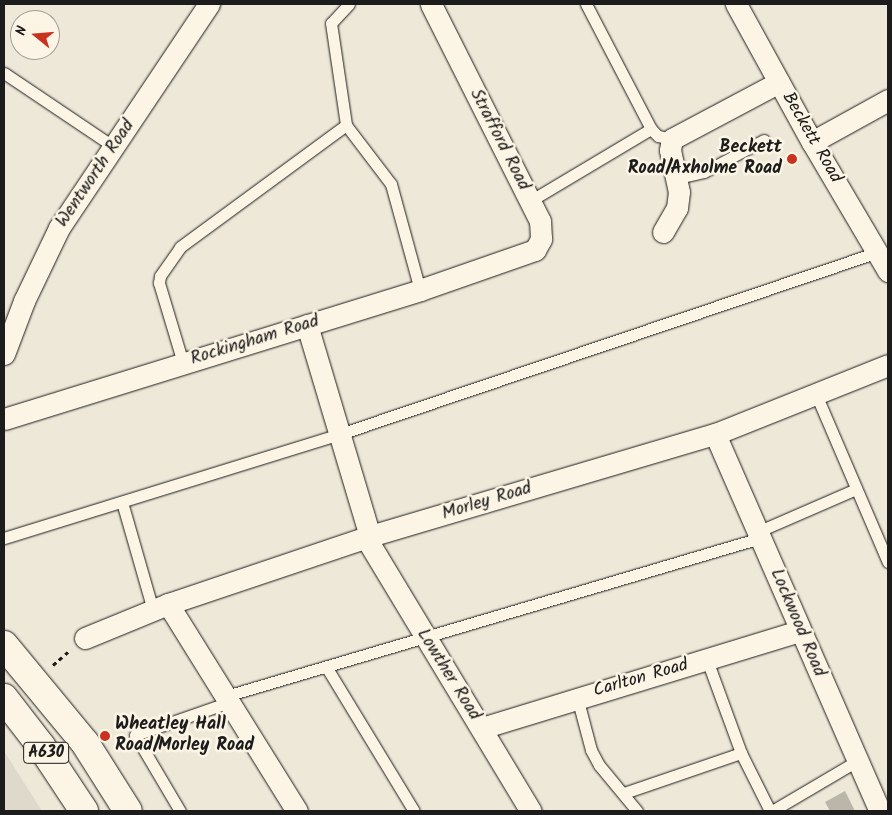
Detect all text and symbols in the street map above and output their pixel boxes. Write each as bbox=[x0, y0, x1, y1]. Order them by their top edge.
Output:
north arrow bbox=[10, 10, 60, 60]
text: N bbox=[10, 23, 33, 38]
street label: Strafford Road bbox=[464, 86, 534, 194]
street label: Beckett Road bbox=[776, 89, 846, 187]
street label: Wentworth Road bbox=[52, 116, 140, 232]
place label: Beckett Road/Axholme Road bbox=[628, 138, 782, 180]
marker: Beckett Road/Axholme Road bbox=[786, 153, 798, 165]
street label: Rockingham Road bbox=[188, 311, 322, 371]
street label: Morley Road bbox=[440, 478, 534, 526]
street label: Lockwood Road bbox=[765, 566, 829, 680]
street label: Lowther Road bbox=[411, 625, 485, 725]
street label: Carlton Road bbox=[591, 655, 691, 703]
place label: Wheatley Hall Road/Morley Road bbox=[115, 715, 254, 758]
marker: Wheatley Hall Road/Morley Road bbox=[99, 730, 111, 742]
road number: A630 bbox=[22, 740, 70, 766]

